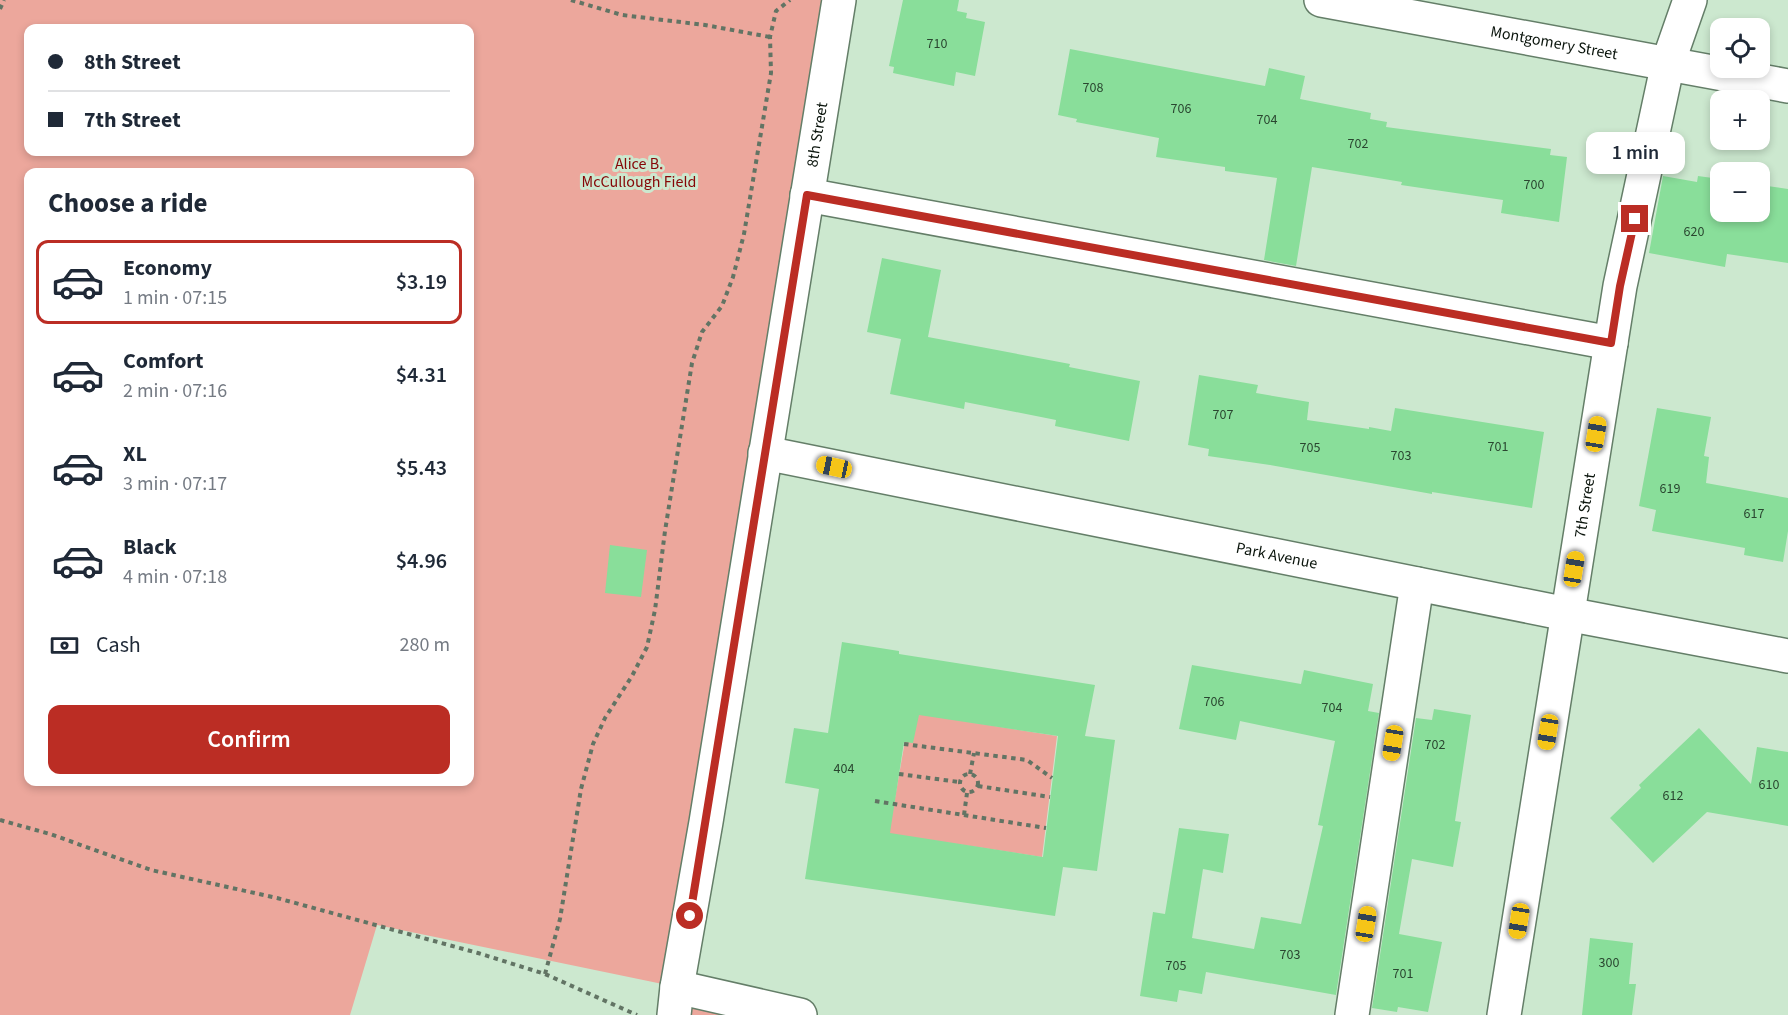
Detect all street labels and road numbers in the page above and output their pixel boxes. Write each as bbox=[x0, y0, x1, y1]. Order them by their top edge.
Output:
street label: Montgomery Street bbox=[1489, 20, 1620, 66]
street label: 8th Street bbox=[801, 100, 833, 169]
street label: 7th Street bbox=[1569, 471, 1601, 539]
street label: Park Avenue bbox=[1234, 537, 1319, 575]

